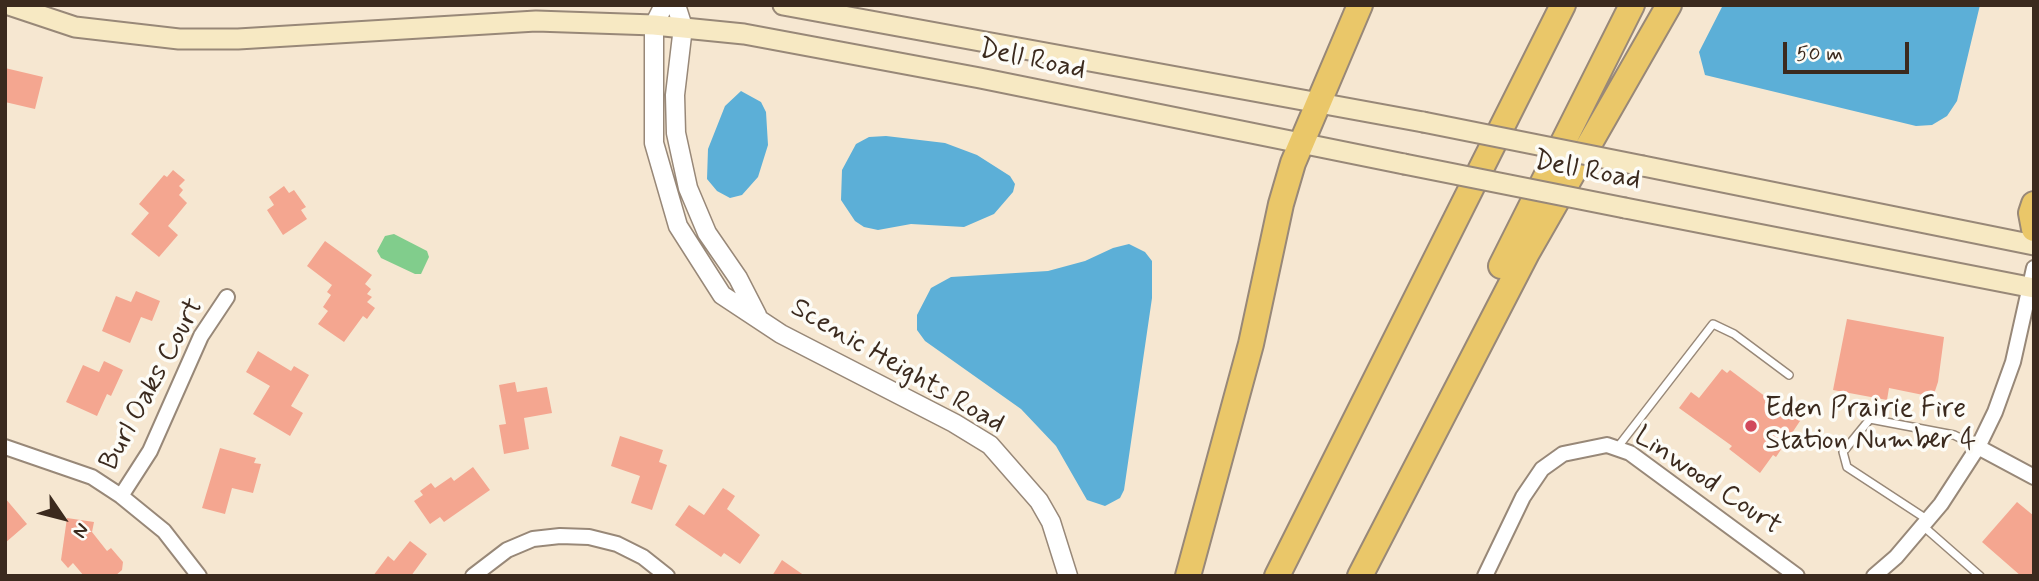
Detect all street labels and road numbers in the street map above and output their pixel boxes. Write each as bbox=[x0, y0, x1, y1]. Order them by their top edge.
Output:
street label: Dell Road bbox=[976, 33, 1088, 89]
street label: Dell Road bbox=[1531, 145, 1643, 199]
street label: Scenic Heights Road bbox=[784, 292, 1010, 442]
street label: Burl Oaks Court bbox=[94, 293, 212, 477]
street label: Linwood Court bbox=[1627, 420, 1787, 544]

